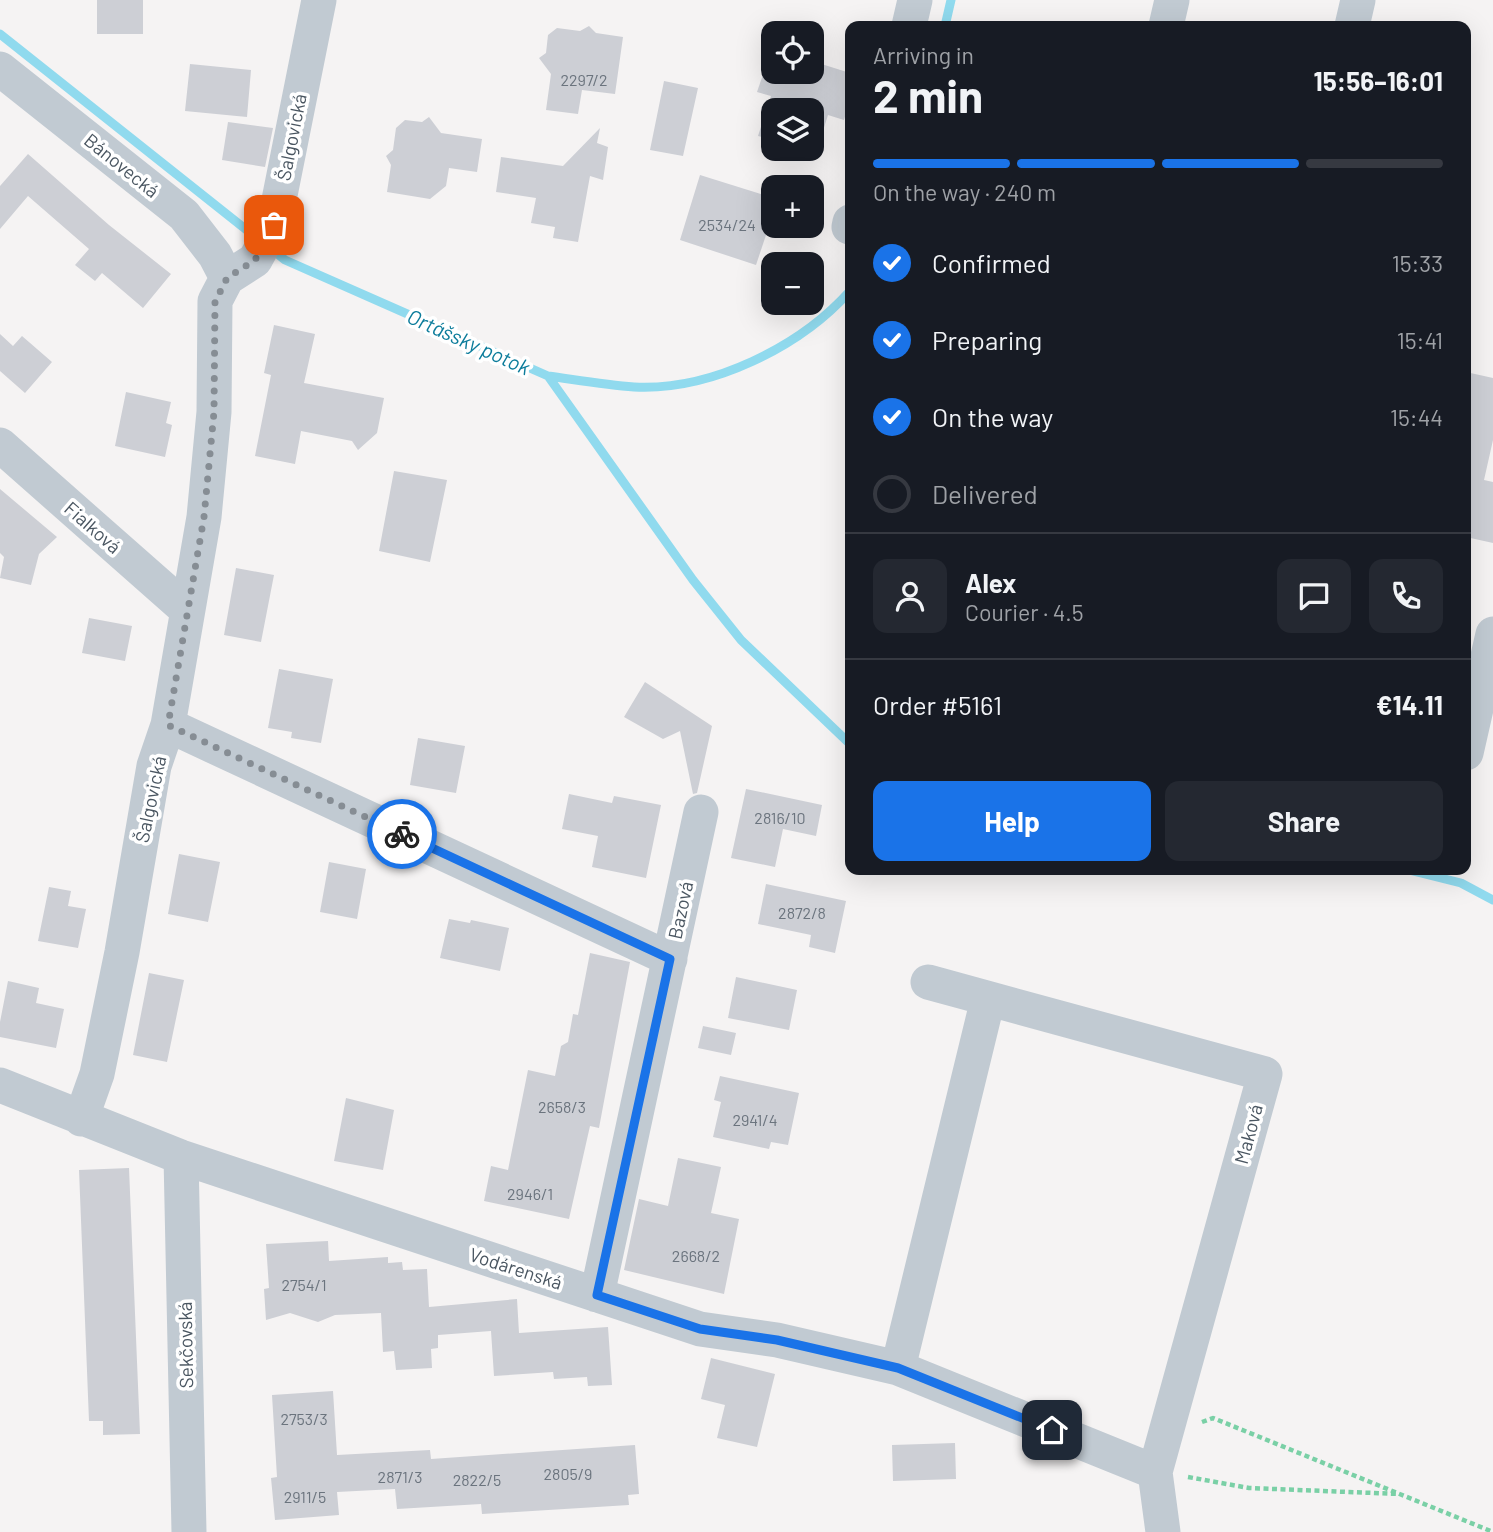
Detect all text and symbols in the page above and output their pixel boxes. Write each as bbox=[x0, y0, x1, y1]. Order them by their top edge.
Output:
map controls bbox=[761, 21, 824, 315]
button: locate bbox=[761, 21, 824, 84]
text: Arriving in bbox=[873, 41, 974, 69]
text: 15:56–16:01 bbox=[1314, 65, 1443, 96]
text: 2 min bbox=[873, 67, 983, 122]
house number: 2297/2 bbox=[560, 70, 608, 89]
street label: Šalgovická bbox=[271, 92, 311, 182]
button: layers bbox=[761, 98, 824, 161]
street label: Bánovecká bbox=[80, 128, 164, 202]
button: + bbox=[761, 175, 824, 238]
text: On the way · 240 m bbox=[873, 178, 1056, 206]
pin bbox=[244, 195, 304, 255]
icon: bag bbox=[255, 206, 293, 244]
house number: 2534/24 bbox=[698, 215, 756, 234]
icon: check bbox=[873, 244, 911, 282]
text: Confirmed bbox=[932, 247, 1051, 278]
text: 15:33 bbox=[1392, 249, 1443, 277]
button: − bbox=[761, 252, 824, 315]
water label: Ortášsky potok bbox=[404, 303, 535, 380]
icon: check bbox=[873, 321, 911, 359]
text: Preparing bbox=[932, 324, 1042, 355]
text: 15:41 bbox=[1397, 326, 1443, 354]
icon: check bbox=[873, 398, 911, 436]
text: On the way bbox=[932, 401, 1053, 432]
text: 15:44 bbox=[1390, 403, 1443, 431]
text: Delivered bbox=[932, 478, 1038, 509]
street label: Fialková bbox=[60, 496, 126, 558]
button: person bbox=[873, 559, 947, 633]
button: chat bbox=[1277, 559, 1351, 633]
button: phone bbox=[1369, 559, 1443, 633]
text: Alex bbox=[965, 567, 1016, 598]
text: Courier · 4.5 bbox=[965, 598, 1084, 626]
text: Order #5161 bbox=[873, 689, 1002, 720]
text: €14.11 bbox=[1376, 689, 1443, 720]
street label: Šalgovická bbox=[130, 754, 170, 844]
button: Help bbox=[873, 781, 1151, 861]
button: Share bbox=[1165, 781, 1443, 861]
courier bbox=[367, 799, 437, 869]
house number: 2816/10 bbox=[754, 808, 806, 827]
icon: bike bbox=[383, 815, 421, 853]
street label: Bazová bbox=[663, 879, 697, 941]
house number: 2872/8 bbox=[778, 903, 826, 922]
house number: 2658/3 bbox=[538, 1097, 586, 1116]
street label: Maková bbox=[1229, 1102, 1267, 1166]
house number: 2941/4 bbox=[732, 1110, 778, 1129]
house number: 2946/1 bbox=[507, 1184, 553, 1203]
street label: Vodárenská bbox=[467, 1242, 565, 1294]
house number: 2668/2 bbox=[672, 1246, 720, 1265]
house number: 2754/1 bbox=[281, 1275, 327, 1294]
street label: Sekčovská bbox=[173, 1301, 197, 1389]
pin bbox=[1022, 1400, 1082, 1460]
house number: 2753/3 bbox=[280, 1409, 328, 1428]
icon: home bbox=[1033, 1411, 1071, 1449]
house number: 2805/9 bbox=[544, 1464, 592, 1483]
house number: 2871/3 bbox=[378, 1467, 422, 1486]
house number: 2822/5 bbox=[453, 1470, 501, 1489]
house number: 2911/5 bbox=[284, 1487, 326, 1506]

